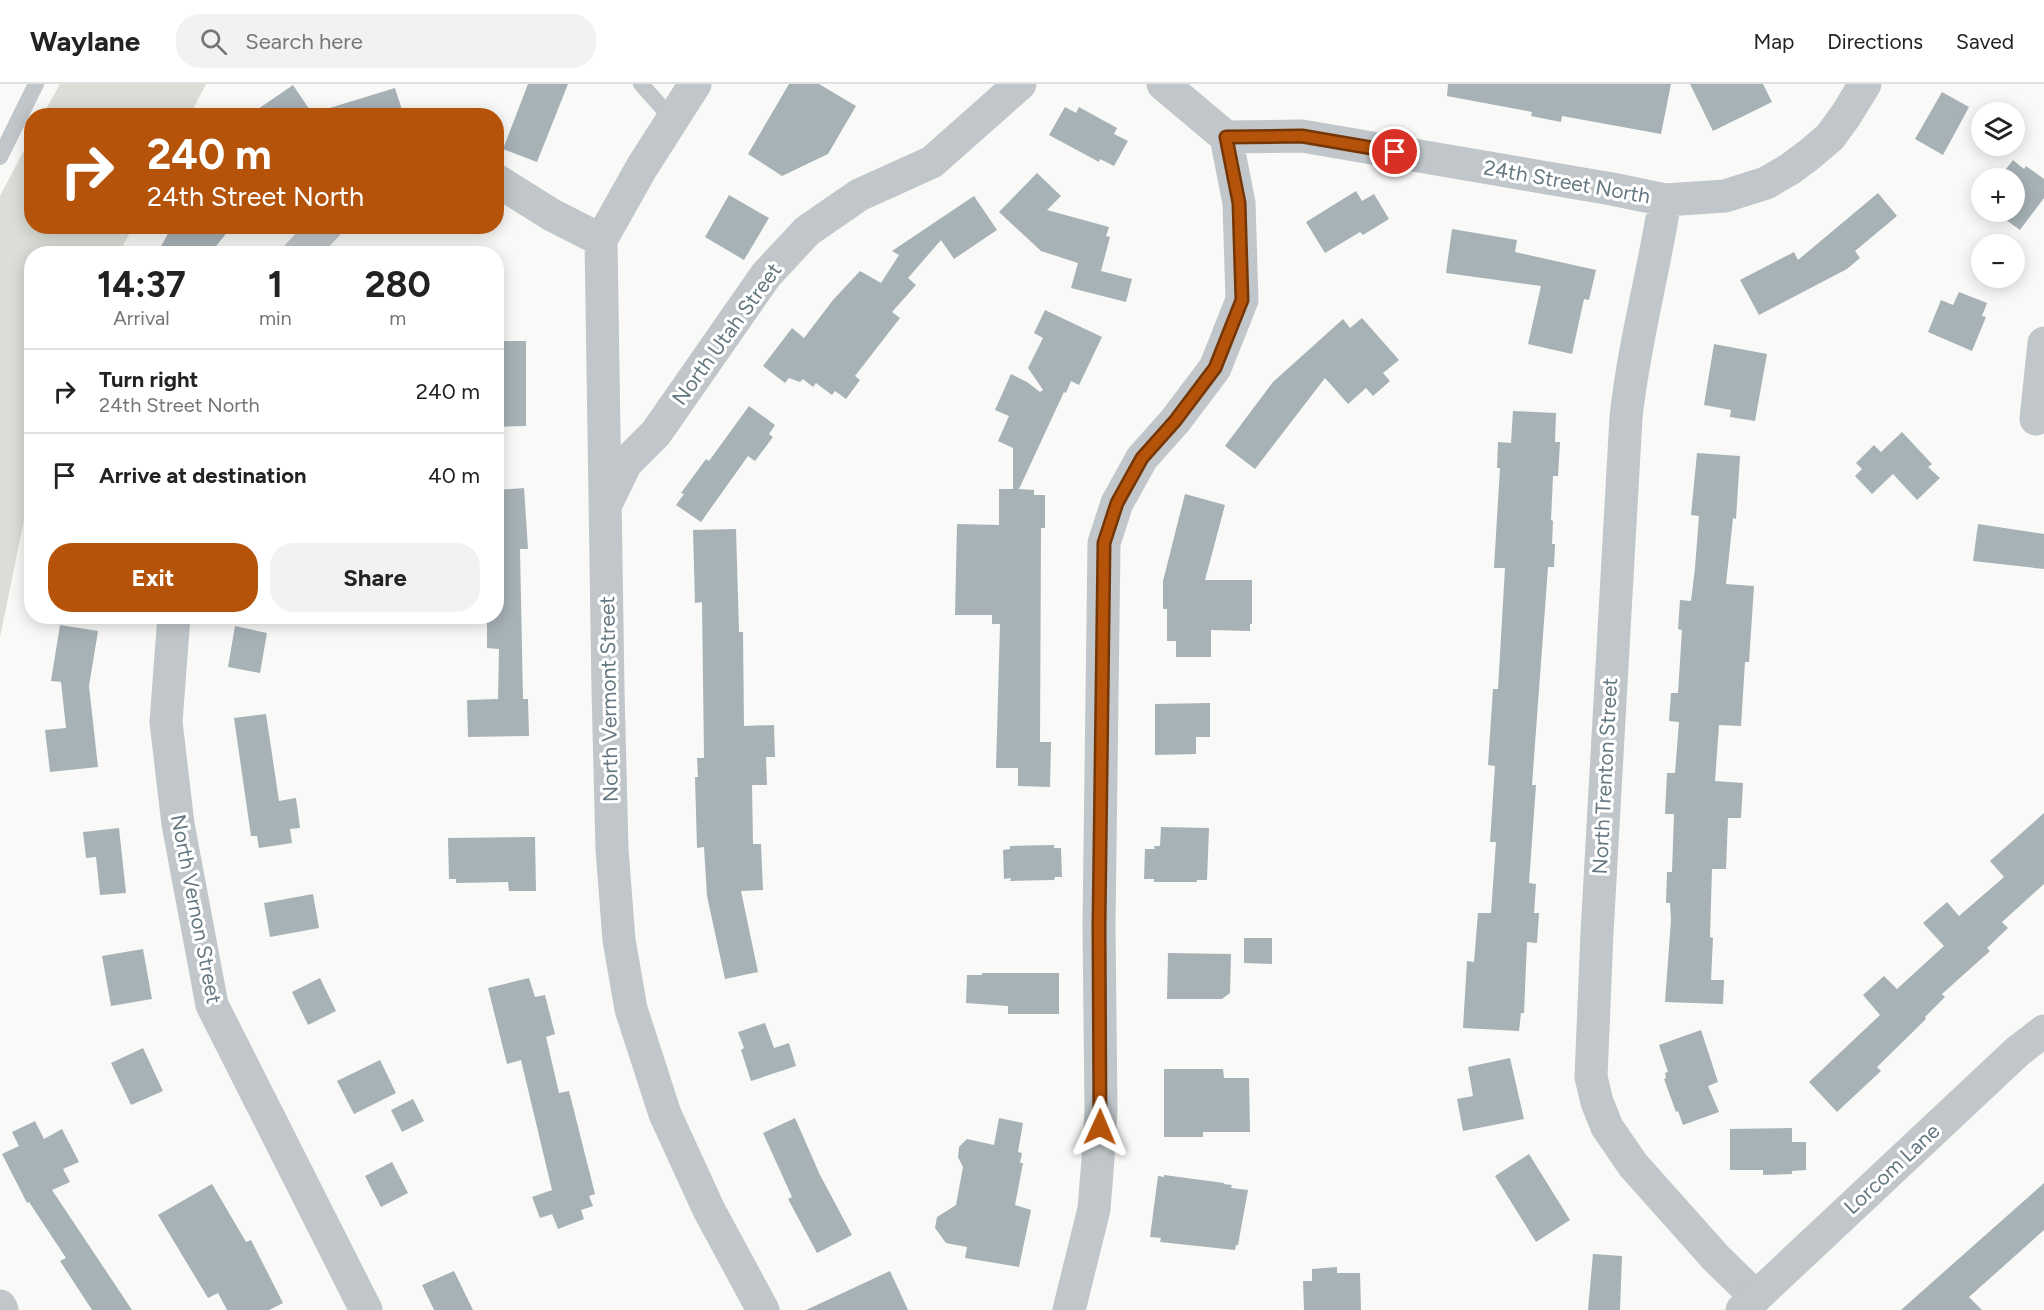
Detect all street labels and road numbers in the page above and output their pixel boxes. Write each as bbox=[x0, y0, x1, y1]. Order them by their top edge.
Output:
street label: 24th Street North bbox=[1482, 155, 1652, 208]
street label: North Utah Street bbox=[667, 258, 787, 410]
street label: North Vermont Street bbox=[594, 596, 623, 802]
street label: North Trenton Street bbox=[1587, 677, 1622, 875]
street label: North Vernon Street bbox=[166, 812, 227, 1006]
street label: Lorcom Lane bbox=[1839, 1118, 1945, 1219]

